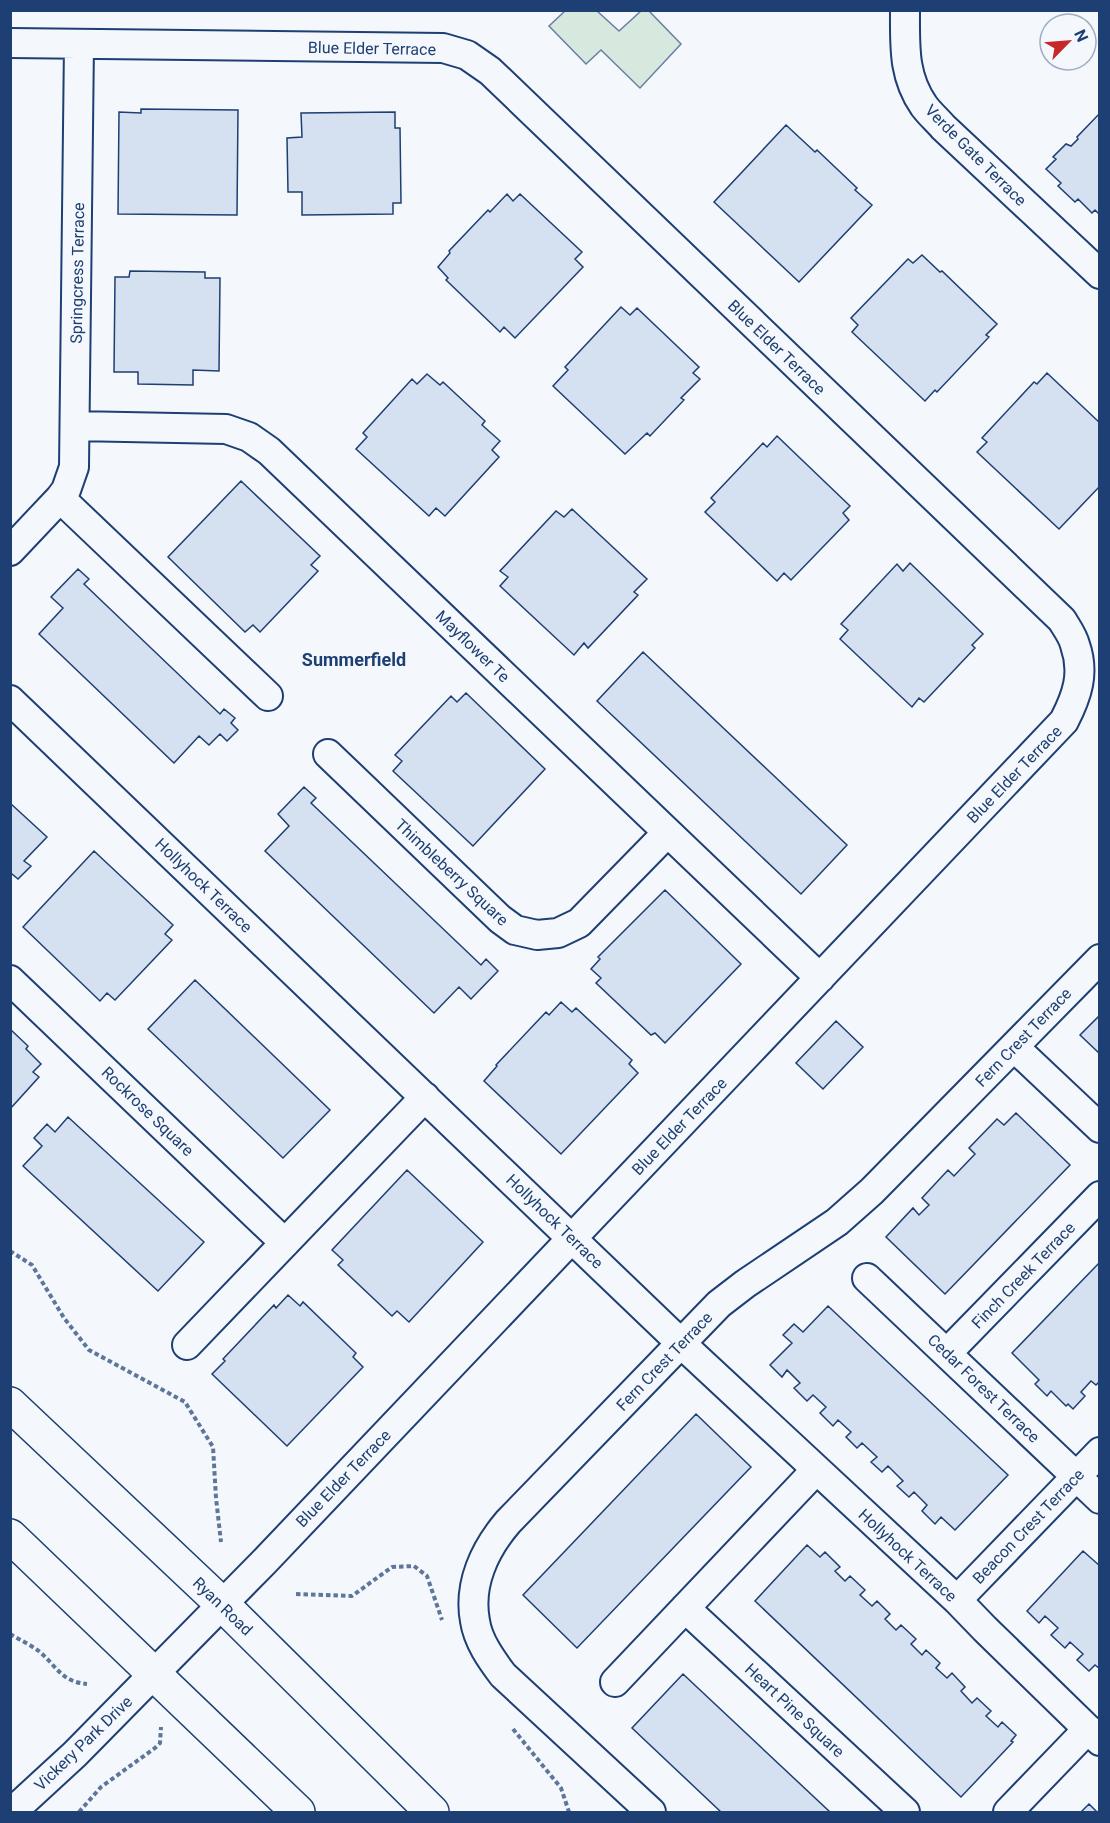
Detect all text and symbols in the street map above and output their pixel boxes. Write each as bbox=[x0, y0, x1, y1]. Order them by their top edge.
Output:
north arrow bbox=[1038, 12, 1098, 72]
text: N bbox=[1070, 27, 1092, 45]
street label: Blue Elder Terrace bbox=[308, 38, 436, 59]
street label: Verde Gate Terrace bbox=[921, 101, 1030, 210]
street label: Springcress Terrace bbox=[67, 202, 88, 344]
street label: Blue Elder Terrace bbox=[724, 296, 829, 399]
street label: Mayflower Te bbox=[432, 606, 513, 686]
district label: Summerfield bbox=[302, 649, 406, 670]
street label: Blue Elder Terrace bbox=[963, 722, 1066, 827]
street label: Thimbleberry Square bbox=[391, 815, 512, 930]
street label: Hollyhock Terrace bbox=[151, 834, 256, 936]
street label: Fern Crest Terrace bbox=[971, 984, 1075, 1091]
street label: Rockrose Square bbox=[98, 1063, 198, 1160]
street label: Blue Elder Terrace bbox=[628, 1074, 731, 1179]
street label: Hollyhock Terrace bbox=[502, 1170, 607, 1272]
street label: Finch Creek Terrace bbox=[968, 1218, 1079, 1332]
street label: Fern Crest Terrace bbox=[612, 1308, 716, 1415]
street label: Cedar Forest Terrace bbox=[924, 1330, 1044, 1447]
street label: Blue Elder Terrace bbox=[292, 1426, 395, 1531]
street label: Beacon Crest Terrace bbox=[969, 1465, 1088, 1588]
street label: Hollyhock Terrace bbox=[855, 1505, 961, 1606]
street label: Ryan Road bbox=[189, 1573, 256, 1639]
street label: Heart Pine Square bbox=[741, 1660, 848, 1761]
street label: Vickery Park Drive bbox=[31, 1692, 136, 1795]

